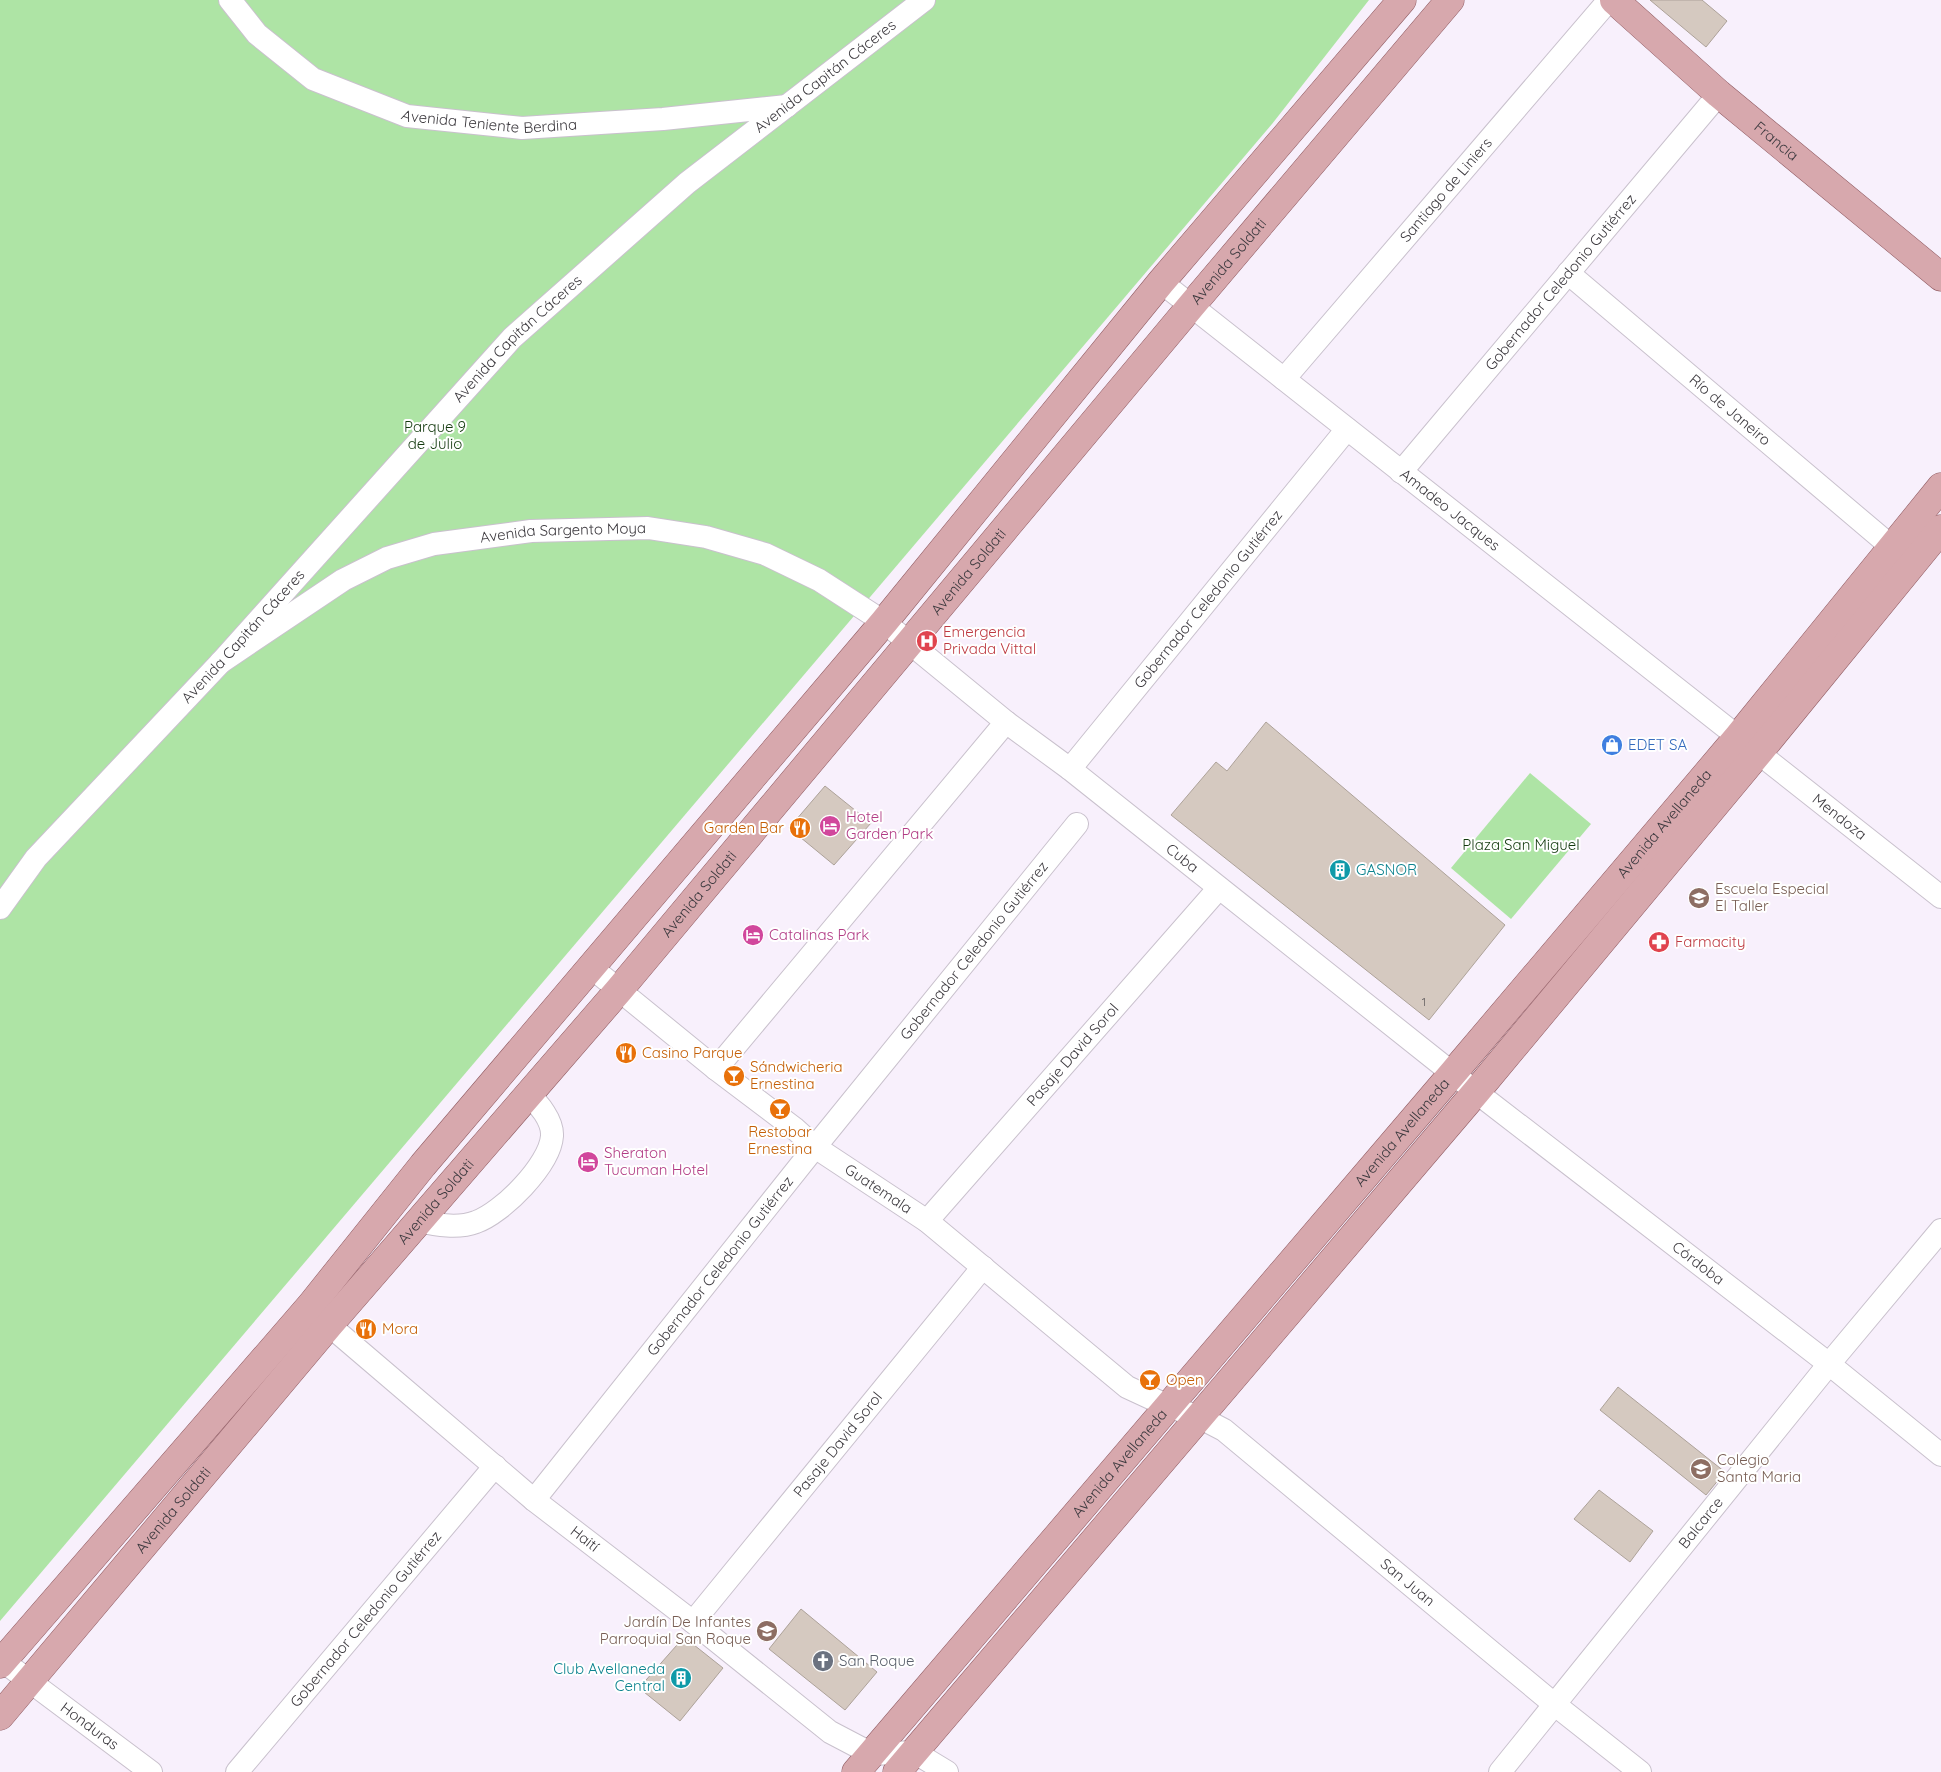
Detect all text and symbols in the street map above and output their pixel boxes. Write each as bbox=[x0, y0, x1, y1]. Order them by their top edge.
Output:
street label: Avenida Capitán Cáceres bbox=[750, 15, 900, 137]
street label: Avenida Teniente Berdina bbox=[399, 105, 578, 137]
street label: Francia bbox=[1750, 117, 1803, 165]
street label: Santiago de Liniers bbox=[1396, 133, 1496, 246]
street label: Gobernador Celedonio Gutiérrez bbox=[1481, 190, 1640, 374]
street label: Avenida Soldati bbox=[1186, 214, 1270, 308]
street label: Avenida Capitán Cáceres bbox=[449, 271, 586, 406]
street label: Río de Janeiro bbox=[1686, 370, 1775, 449]
park label: Parque 9 de Julio bbox=[404, 417, 466, 453]
street label: Amadeo Jacques bbox=[1397, 464, 1504, 555]
street label: Gobernador Celedonio Gutiérrez bbox=[1130, 506, 1286, 692]
street label: Avenida Sargento Moya bbox=[479, 518, 646, 547]
street label: Avenida Soldati bbox=[927, 524, 1010, 619]
street label: Avenida Capitán Cáceres bbox=[177, 565, 309, 707]
place label: Emergencia Privada Vittal bbox=[943, 622, 1036, 658]
hospital icon: Emergencia Privada Vittal bbox=[915, 629, 939, 653]
shop icon: EDET SA bbox=[1600, 733, 1624, 757]
place label: EDET SA bbox=[1628, 735, 1687, 754]
street label: Avenida Avellaneda bbox=[1612, 765, 1715, 882]
street label: Mendoza bbox=[1809, 789, 1871, 844]
place label: Hotel Garden Park bbox=[846, 807, 933, 843]
hotel icon: Hotel Garden Park bbox=[818, 814, 842, 838]
restaurant icon: Garden Bar bbox=[788, 816, 812, 840]
place label: Garden Bar bbox=[704, 818, 784, 837]
park label: Plaza San Miguel bbox=[1462, 835, 1580, 854]
street label: Cuba bbox=[1162, 839, 1203, 877]
street label: Avenida Soldati bbox=[657, 847, 740, 941]
street label: Gobernador Celedonio Gutiérrez bbox=[896, 857, 1052, 1044]
building icon: GASNOR bbox=[1328, 858, 1352, 882]
place label: GASNOR bbox=[1356, 860, 1417, 879]
place label: Escuela Especial El Taller bbox=[1715, 879, 1829, 915]
school or university icon: Escuela Especial El Taller bbox=[1687, 886, 1711, 910]
hotel icon: Catalinas Park bbox=[741, 923, 765, 947]
place label: Catalinas Park bbox=[769, 925, 869, 944]
pharmacy icon: Farmacity bbox=[1647, 930, 1671, 954]
place label: Farmacity bbox=[1675, 932, 1745, 951]
house number: 1 bbox=[1422, 994, 1426, 1009]
street label: Pasaje David Sorol bbox=[1022, 999, 1122, 1110]
restaurant icon: Casino Parque bbox=[614, 1041, 638, 1065]
place label: Casino Parque bbox=[642, 1043, 742, 1062]
place label: Sándwicheria Ernestina bbox=[750, 1057, 843, 1093]
bar icon: Sándwicheria Ernestina bbox=[722, 1064, 746, 1088]
street label: Avenida Avellaneda bbox=[1350, 1074, 1453, 1190]
bar icon: Restobar Ernestina bbox=[768, 1097, 792, 1121]
place label: Restobar Ernestina bbox=[748, 1122, 812, 1158]
place label: Sheraton Tucuman Hotel bbox=[604, 1143, 708, 1179]
hotel icon: Sheraton Tucuman Hotel bbox=[576, 1150, 600, 1174]
street label: Avenida Soldati bbox=[393, 1155, 478, 1248]
street label: Guatemala bbox=[841, 1159, 916, 1218]
street label: Gobernador Celedonio Gutiérrez bbox=[642, 1172, 797, 1360]
street label: Córdoba bbox=[1669, 1237, 1728, 1289]
restaurant icon: Mora bbox=[354, 1317, 378, 1341]
place label: Mora bbox=[382, 1319, 418, 1338]
bar icon: Open bbox=[1138, 1368, 1162, 1392]
place label: Open bbox=[1166, 1370, 1204, 1389]
street label: Pasaje David Sorol bbox=[789, 1388, 886, 1501]
street label: Avenida Avellaneda bbox=[1068, 1405, 1171, 1521]
place label: Colegio Santa Maria bbox=[1717, 1450, 1801, 1486]
school or university icon: Colegio Santa Maria bbox=[1689, 1457, 1713, 1481]
street label: Avenida Soldati bbox=[131, 1463, 215, 1557]
street label: Balcarce bbox=[1674, 1493, 1727, 1552]
street label: Haití bbox=[567, 1521, 604, 1556]
street label: Gobernador Celedonio Gutiérrez bbox=[286, 1527, 445, 1711]
street label: San Juan bbox=[1377, 1554, 1439, 1610]
place label: Jardín De Infantes Parroquial San Roque bbox=[600, 1612, 751, 1648]
school or university icon: Jardín De Infantes Parroquial San Roque bbox=[755, 1619, 779, 1643]
church icon: San Roque bbox=[811, 1649, 835, 1673]
place label: San Roque bbox=[839, 1651, 914, 1670]
place label: Club Avellaneda Central bbox=[553, 1659, 665, 1695]
building icon: Club Avellaneda Central bbox=[669, 1666, 693, 1690]
street label: Honduras bbox=[57, 1698, 123, 1754]

